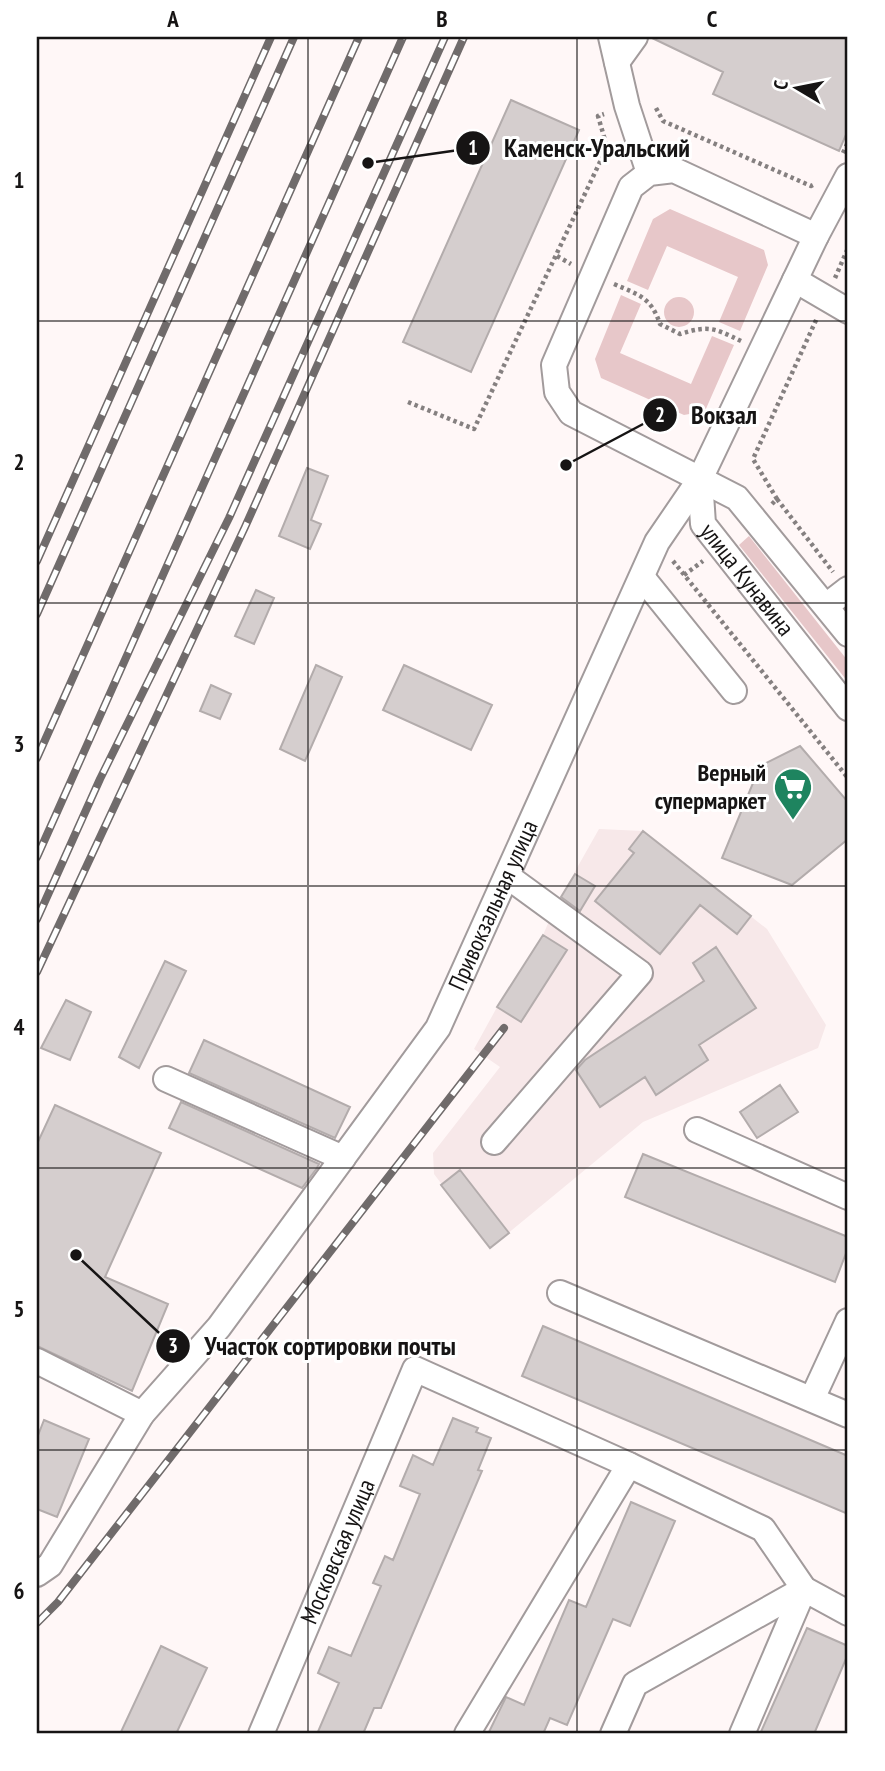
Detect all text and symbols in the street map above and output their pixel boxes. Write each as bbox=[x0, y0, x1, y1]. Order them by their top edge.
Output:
text: A bbox=[166, 4, 179, 33]
text: B bbox=[436, 4, 448, 33]
text: C bbox=[707, 4, 718, 33]
north arrow bbox=[762, 52, 832, 122]
text: С bbox=[768, 78, 793, 91]
callout: Каменск-Уральский bbox=[456, 124, 704, 171]
text: Каменск-Уральский bbox=[504, 131, 690, 164]
text: 1 bbox=[468, 134, 478, 161]
text: 1 bbox=[14, 165, 25, 194]
callout: Вокзал bbox=[642, 391, 771, 438]
text: Вокзал bbox=[691, 398, 757, 431]
text: 2 bbox=[655, 401, 665, 428]
text: 2 bbox=[14, 447, 25, 476]
street label: улица Кунавина bbox=[693, 517, 801, 642]
text: 3 bbox=[14, 729, 25, 758]
place label: Верный супермаркет bbox=[655, 757, 767, 816]
supermarket icon: Верный супермаркет bbox=[772, 766, 814, 821]
street label: Привокзальная улица bbox=[441, 815, 545, 995]
text: 4 bbox=[14, 1012, 25, 1041]
text: 5 bbox=[14, 1294, 25, 1323]
callout: Участок сортировки почты bbox=[155, 1322, 470, 1369]
text: Участок сортировки почты bbox=[203, 1329, 456, 1362]
text: 3 bbox=[168, 1332, 178, 1359]
street label: Московская улица bbox=[293, 1474, 382, 1629]
text: 6 bbox=[14, 1576, 25, 1605]

